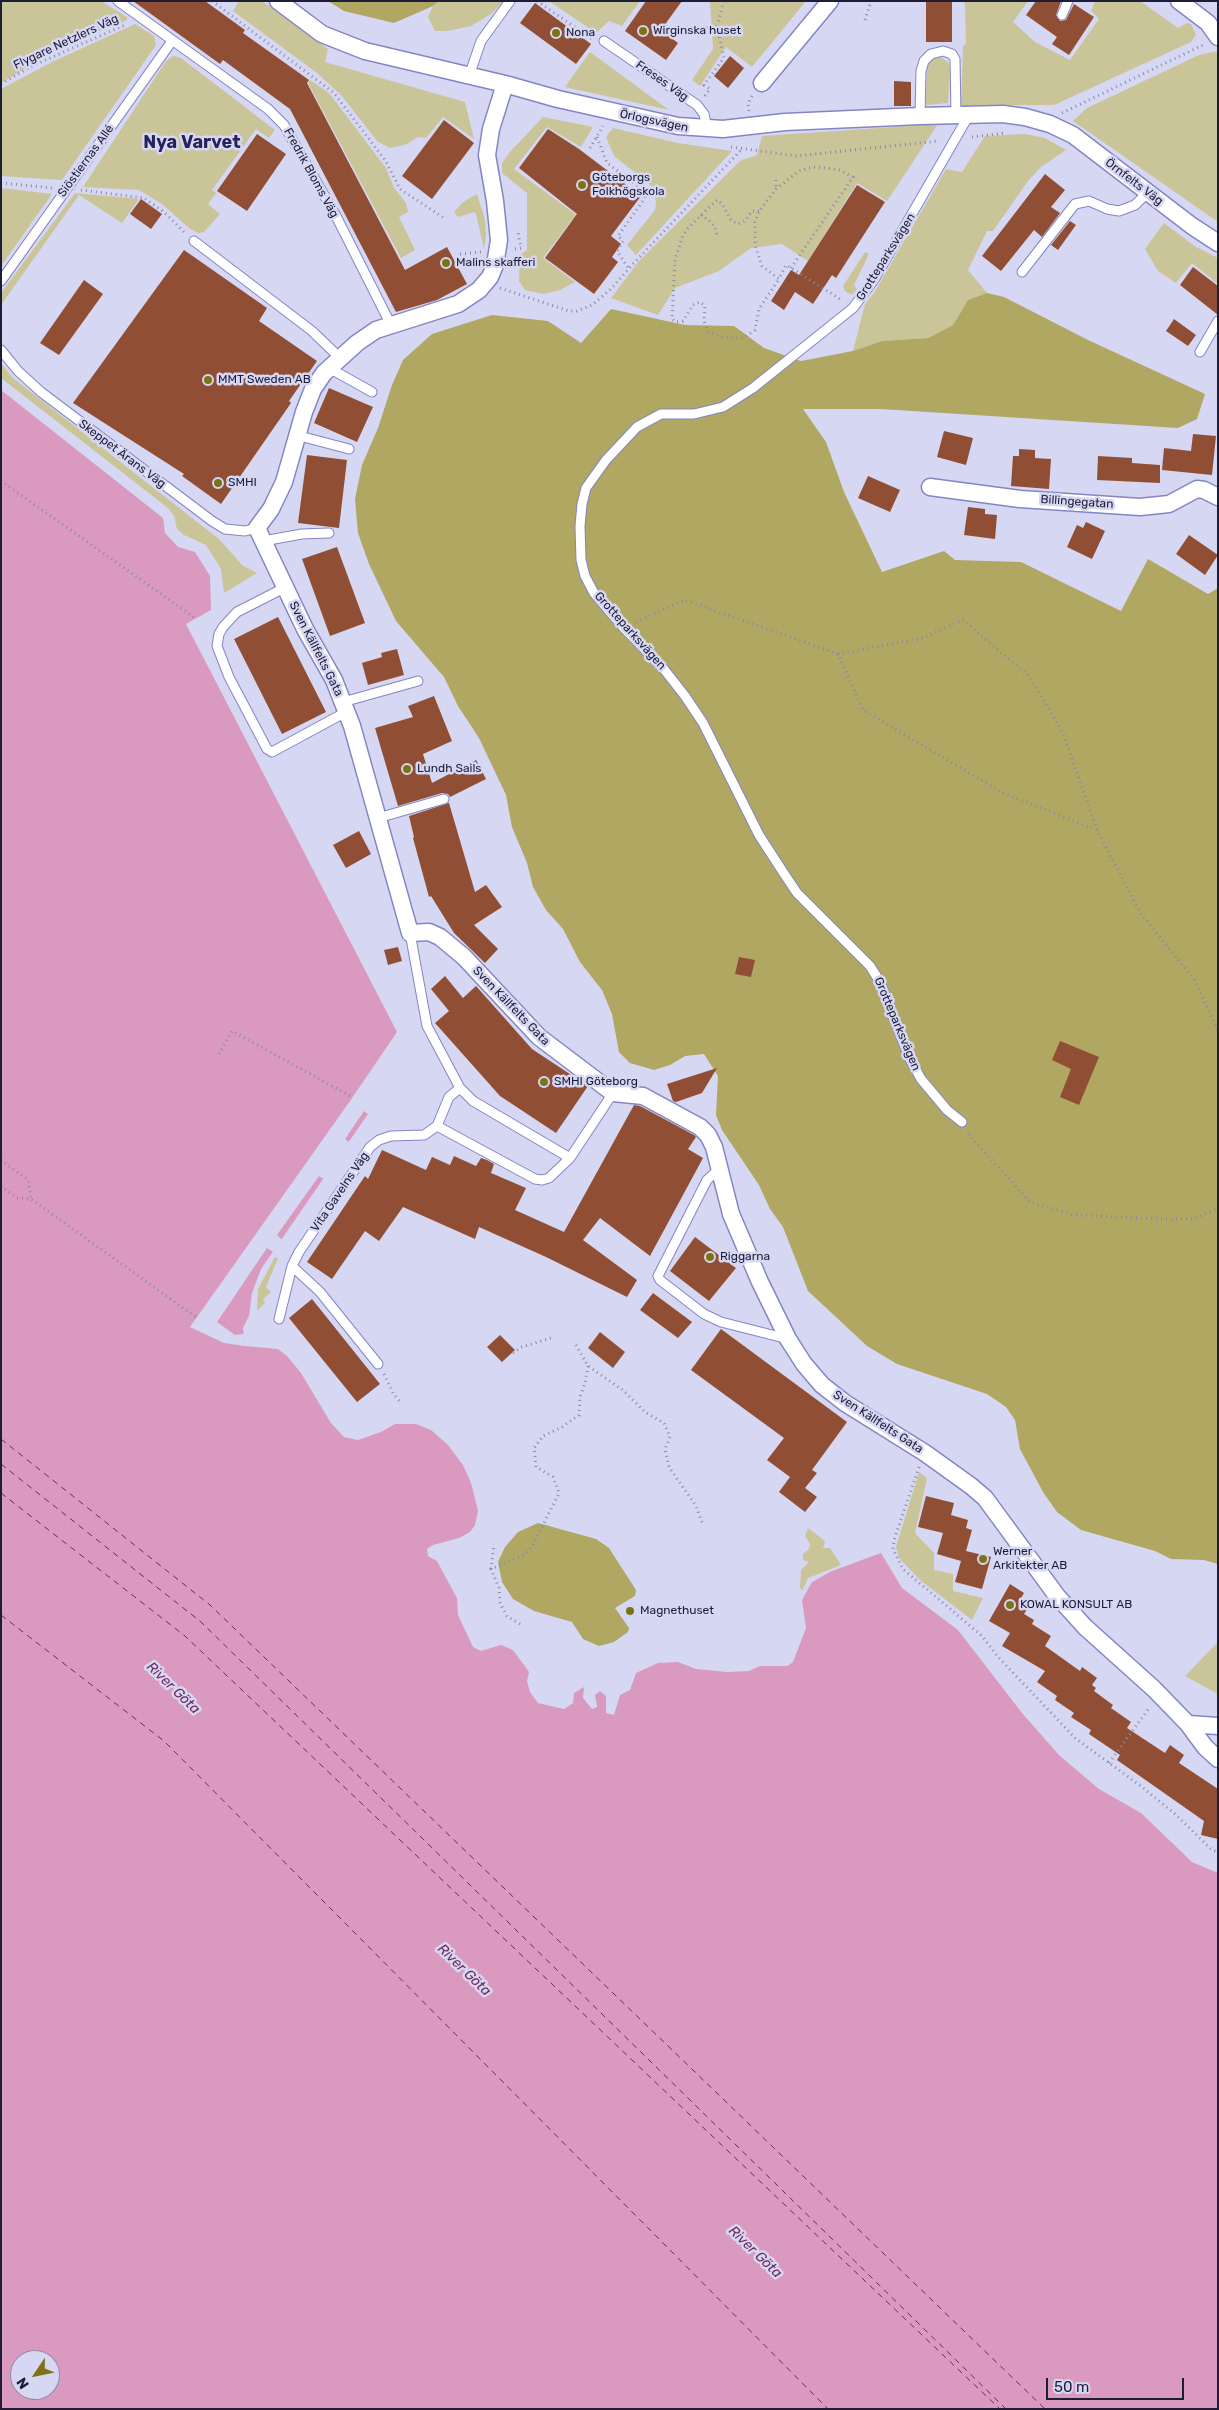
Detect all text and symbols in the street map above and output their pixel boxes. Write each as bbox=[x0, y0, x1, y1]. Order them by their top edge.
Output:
street label: Flygare Netzlers Väg bbox=[11, 11, 121, 73]
place label: Wirginska huset bbox=[653, 24, 741, 38]
marker: Wirginska huset bbox=[637, 25, 649, 37]
place label: Nona bbox=[566, 26, 595, 40]
marker: Nona bbox=[550, 27, 562, 39]
street label: Freses Väg bbox=[633, 58, 691, 104]
street label: Örlogsvägen bbox=[618, 107, 690, 135]
street label: Siöstiernas Allé bbox=[55, 122, 117, 200]
street label: Fredrik Bloms Väg bbox=[280, 126, 342, 220]
district label: Nya Varvet bbox=[143, 132, 241, 154]
street label: Örnfelts Väg bbox=[1102, 156, 1166, 208]
place label: Göteborgs Folkhögskola bbox=[592, 171, 665, 199]
marker: Göteborgs Folkhögskola bbox=[576, 179, 588, 191]
street label: Grotteparksvägen bbox=[853, 211, 919, 303]
place label: Malins skafferi bbox=[456, 256, 535, 270]
marker: Malins skafferi bbox=[440, 257, 452, 269]
place label: MMT Sweden AB bbox=[218, 373, 311, 387]
marker: MMT Sweden AB bbox=[202, 374, 214, 386]
street label: Skeppet Ärans Väg bbox=[76, 417, 168, 491]
place label: SMHI bbox=[228, 476, 257, 490]
marker: SMHI bbox=[212, 477, 224, 489]
street label: Billingegatan bbox=[1040, 492, 1114, 512]
street label: Grotteparksvägen bbox=[591, 589, 669, 673]
street label: Sven Källfelts Gata bbox=[286, 599, 346, 699]
place label: Lundh Sails bbox=[417, 762, 481, 776]
marker: Lundh Sails bbox=[401, 763, 413, 775]
street label: Sven Källfelts Gata bbox=[470, 963, 552, 1049]
street label: Grotteparksvägen bbox=[871, 975, 923, 1073]
place label: SMHI Göteborg bbox=[554, 1075, 638, 1089]
marker: SMHI Göteborg bbox=[538, 1076, 550, 1088]
street label: Vita Gavelns Väg bbox=[308, 1149, 372, 1235]
place label: Riggarna bbox=[720, 1250, 770, 1264]
marker: Riggarna bbox=[704, 1251, 716, 1263]
street label: Sven Källfelts Gata bbox=[830, 1388, 926, 1456]
place label: Werner Arkitekter AB bbox=[993, 1545, 1067, 1573]
marker: Werner Arkitekter AB bbox=[977, 1553, 989, 1565]
place label: KOWAL KONSULT AB bbox=[1020, 1598, 1132, 1612]
marker: KOWAL KONSULT AB bbox=[1004, 1599, 1016, 1611]
place label: Magnethuset bbox=[640, 1604, 714, 1618]
marker: Magnethuset bbox=[624, 1605, 636, 1617]
water label: River Göta bbox=[143, 1658, 203, 1718]
water label: River Göta bbox=[434, 1940, 494, 2000]
water label: River Göta bbox=[725, 2222, 785, 2282]
north arrow bbox=[10, 2350, 60, 2400]
scale bar bbox=[1049, 2368, 1186, 2400]
text: N bbox=[13, 2374, 33, 2392]
text: 50 m bbox=[1054, 2378, 1089, 2396]

